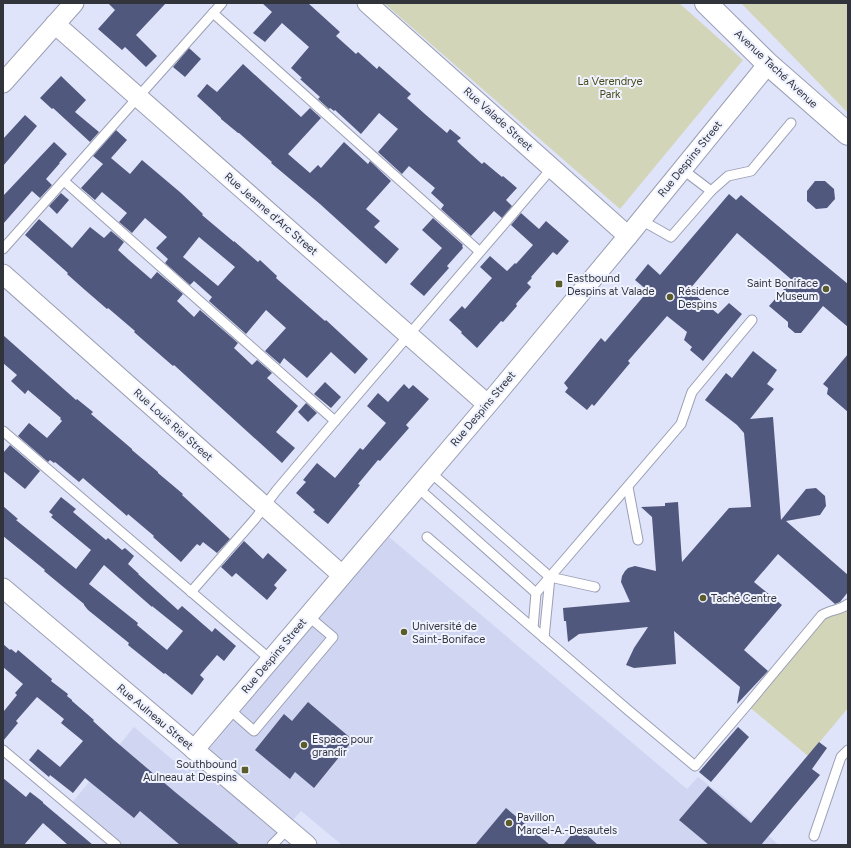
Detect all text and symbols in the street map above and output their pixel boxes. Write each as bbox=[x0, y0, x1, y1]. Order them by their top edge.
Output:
street label: Avenue Taché Avenue bbox=[732, 27, 820, 111]
park label: La Verendrye Park bbox=[578, 75, 642, 101]
street label: Rue Valade Street bbox=[461, 85, 535, 153]
street label: Rue Despins Street bbox=[655, 118, 725, 200]
street label: Rue Jeanne d'Arc Street bbox=[222, 170, 320, 258]
place label: Eastbound Despins at Valade bbox=[567, 272, 655, 298]
place label: Saint Boniface Museum bbox=[747, 277, 818, 303]
marker: Eastbound Despins at Valade bbox=[554, 279, 564, 289]
marker: Saint Boniface Museum bbox=[821, 284, 831, 294]
place label: Résidence Despins bbox=[678, 285, 729, 311]
marker: Résidence Despins bbox=[665, 292, 675, 302]
street label: Rue Despins Street bbox=[448, 369, 518, 449]
street label: Rue Louis Riel Street bbox=[131, 386, 215, 464]
place label: Taché Centre bbox=[711, 592, 777, 605]
marker: Taché Centre bbox=[698, 593, 708, 603]
street label: Rue Despins Street bbox=[239, 616, 309, 696]
place label: Université de Saint-Boniface bbox=[412, 620, 485, 646]
marker: Université de Saint-Boniface bbox=[399, 627, 409, 637]
street label: Rue Aulneau Street bbox=[114, 681, 196, 753]
place label: Espace pour grandir bbox=[312, 733, 373, 759]
marker: Espace pour grandir bbox=[299, 740, 309, 750]
place label: Southbound Aulneau at Despins bbox=[143, 758, 237, 784]
marker: Southbound Aulneau at Despins bbox=[240, 765, 250, 775]
place label: Pavillon Marcel-A.-Desautels bbox=[517, 811, 617, 837]
marker: Pavillon Marcel-A.-Desautels bbox=[504, 818, 514, 828]

